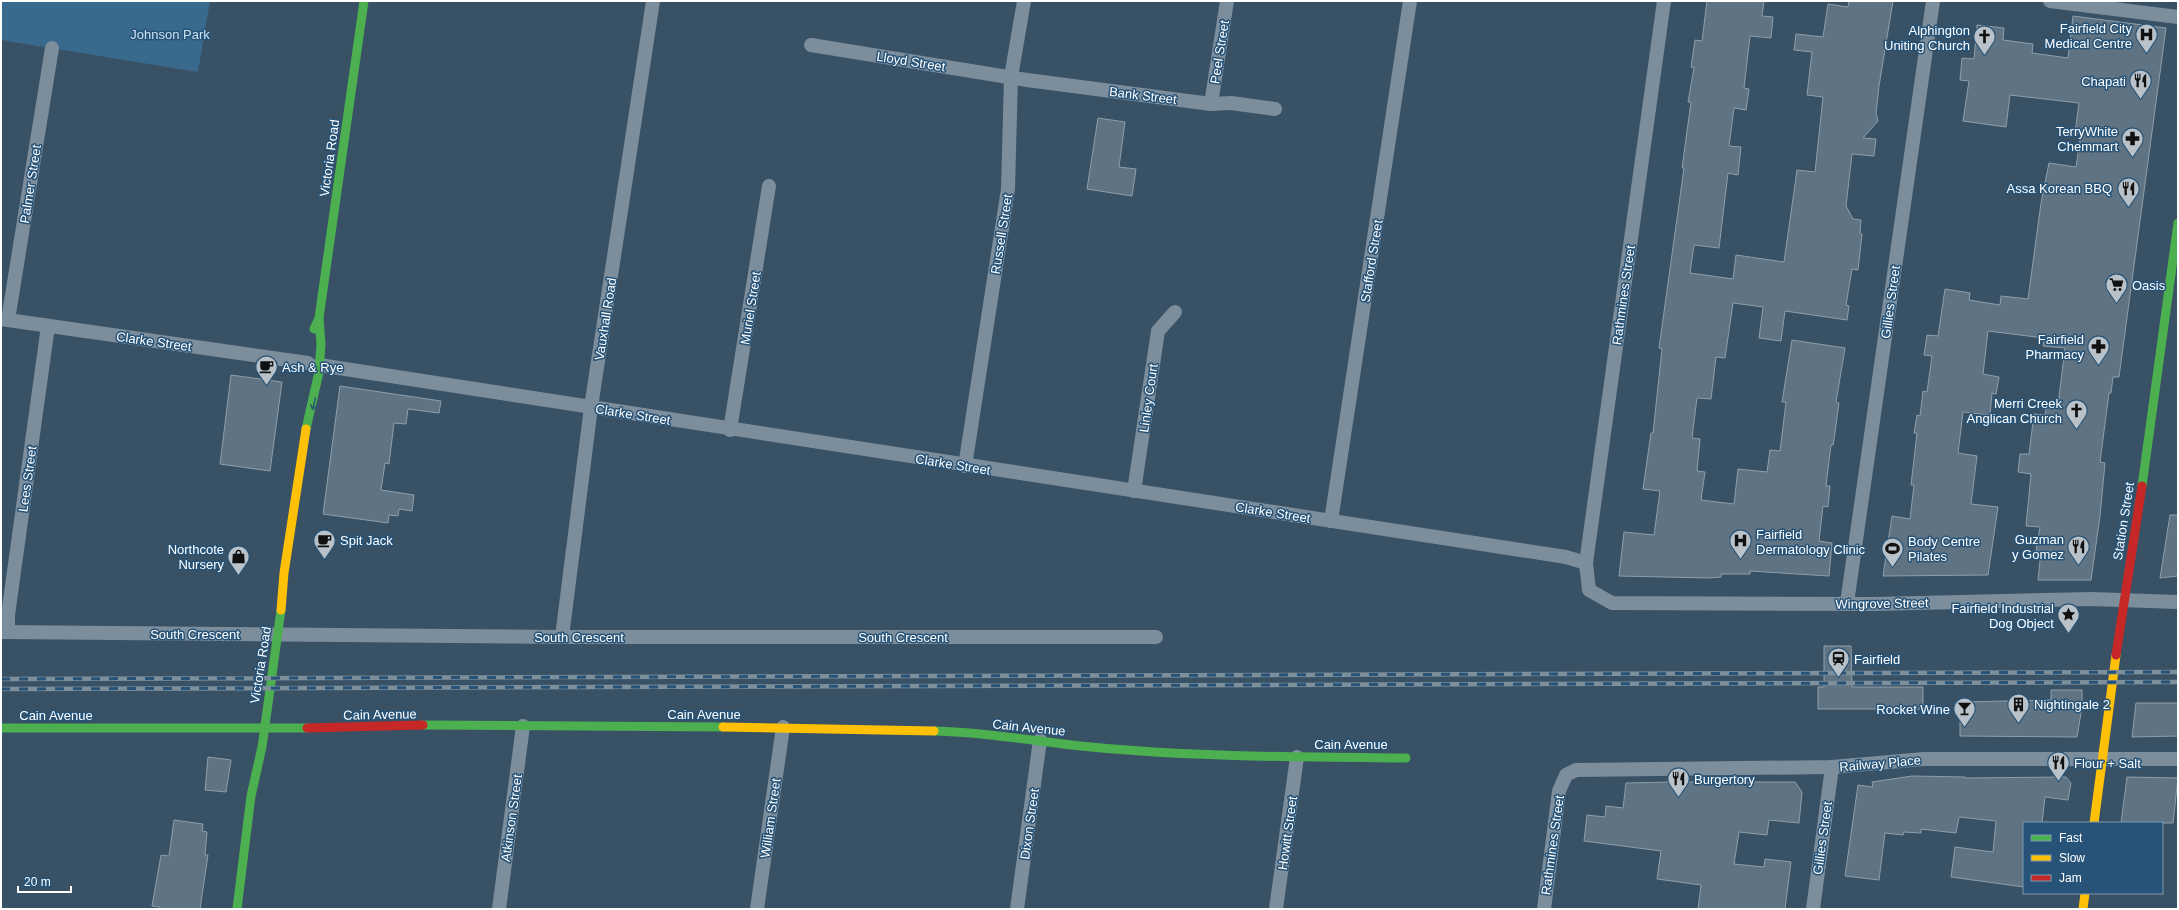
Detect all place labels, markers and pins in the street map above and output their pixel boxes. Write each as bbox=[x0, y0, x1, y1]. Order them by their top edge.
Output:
place label: Fairfield City Medical Centre bbox=[2045, 21, 2132, 51]
hospital icon: Fairfield City Medical Centre bbox=[2134, 22, 2160, 55]
place label: Alphington Uniting Church bbox=[1884, 23, 1970, 53]
church icon: Alphington Uniting Church bbox=[1972, 24, 1998, 57]
restaurant icon: Chapati bbox=[2128, 68, 2154, 101]
place label: Chapati bbox=[2081, 74, 2126, 89]
place label: TerryWhite Chemmart bbox=[2056, 124, 2118, 154]
pharmacy icon: TerryWhite Chemmart bbox=[2120, 125, 2146, 158]
restaurant icon: Assa Korean BBQ bbox=[2115, 175, 2141, 208]
place label: Assa Korean BBQ bbox=[2007, 181, 2112, 196]
supermarket icon: Oasis bbox=[2103, 272, 2129, 305]
place label: Oasis bbox=[2132, 278, 2166, 293]
place label: Fairfield Pharmacy bbox=[2025, 332, 2084, 362]
pharmacy icon: Fairfield Pharmacy bbox=[2086, 333, 2112, 366]
cafe icon: Ash & Rye bbox=[254, 354, 280, 387]
place label: Ash & Rye bbox=[282, 360, 343, 375]
place label: Merri Creek Anglican Church bbox=[1967, 396, 2062, 426]
church icon: Merri Creek Anglican Church bbox=[2064, 397, 2090, 430]
cafe icon: Spit Jack bbox=[312, 527, 338, 560]
place label: Fairfield Dermatology Clinic bbox=[1756, 527, 1866, 557]
hospital icon: Fairfield Dermatology Clinic bbox=[1727, 528, 1753, 561]
place label: Guzman y Gomez bbox=[2012, 532, 2064, 562]
place label: Spit Jack bbox=[340, 533, 393, 548]
restaurant icon: Guzman y Gomez bbox=[2066, 533, 2092, 566]
place label: Body Centre Pilates bbox=[1908, 534, 1980, 564]
sports icon: Body Centre Pilates bbox=[1879, 535, 1905, 568]
place label: Northcote Nursery bbox=[168, 542, 224, 572]
shop icon: Northcote Nursery bbox=[226, 543, 252, 576]
place label: Fairfield Industrial Dog Object bbox=[1951, 601, 2054, 631]
place icon: Fairfield Industrial Dog Object bbox=[2056, 602, 2082, 635]
station icon: Fairfield bbox=[1826, 646, 1852, 679]
place label: Fairfield bbox=[1854, 652, 1900, 667]
building icon: Nightingale 2 bbox=[2006, 691, 2032, 724]
bar icon: Rocket Wine bbox=[1952, 696, 1978, 729]
place label: Nightingale 2 bbox=[2034, 697, 2110, 712]
place label: Rocket Wine bbox=[1876, 702, 1950, 717]
restaurant icon: Flour + Salt bbox=[2046, 750, 2072, 783]
place label: Flour + Salt bbox=[2074, 756, 2141, 771]
restaurant icon: Burgertory bbox=[1666, 766, 1692, 799]
place label: Burgertory bbox=[1694, 772, 1755, 787]

